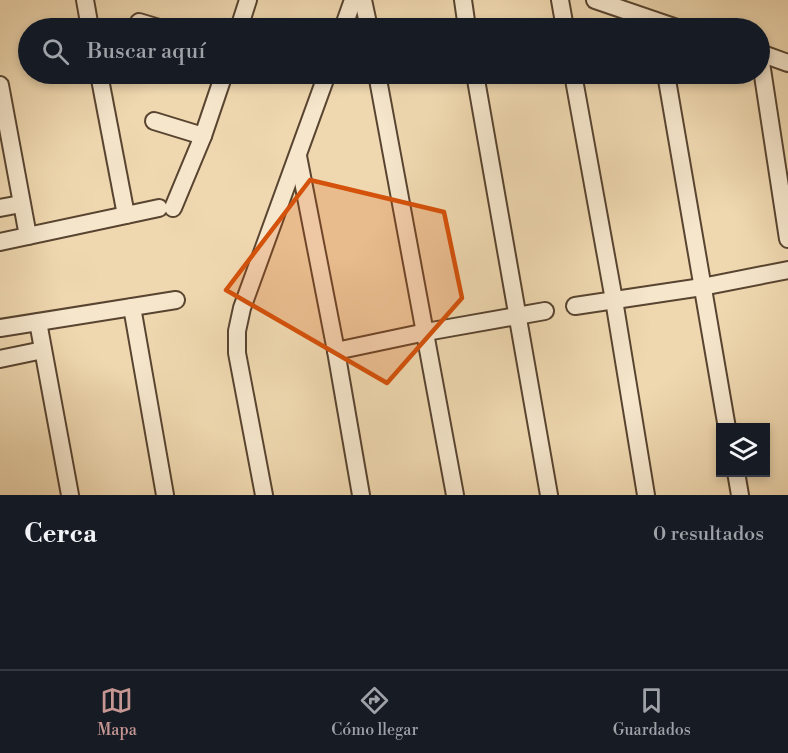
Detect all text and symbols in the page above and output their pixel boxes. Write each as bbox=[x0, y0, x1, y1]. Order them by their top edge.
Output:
search box bbox=[18, 18, 770, 84]
icon: search bbox=[39, 35, 72, 68]
text: Buscar aquí bbox=[87, 38, 205, 65]
map controls bbox=[716, 423, 770, 477]
button: layers bbox=[716, 423, 770, 477]
text: Cerca bbox=[24, 518, 97, 550]
text: 0 resultados bbox=[653, 522, 764, 547]
tab: Mapa bbox=[97, 684, 137, 740]
tab: Cómo llegar bbox=[331, 684, 418, 740]
tab: Guardados bbox=[613, 684, 691, 740]

